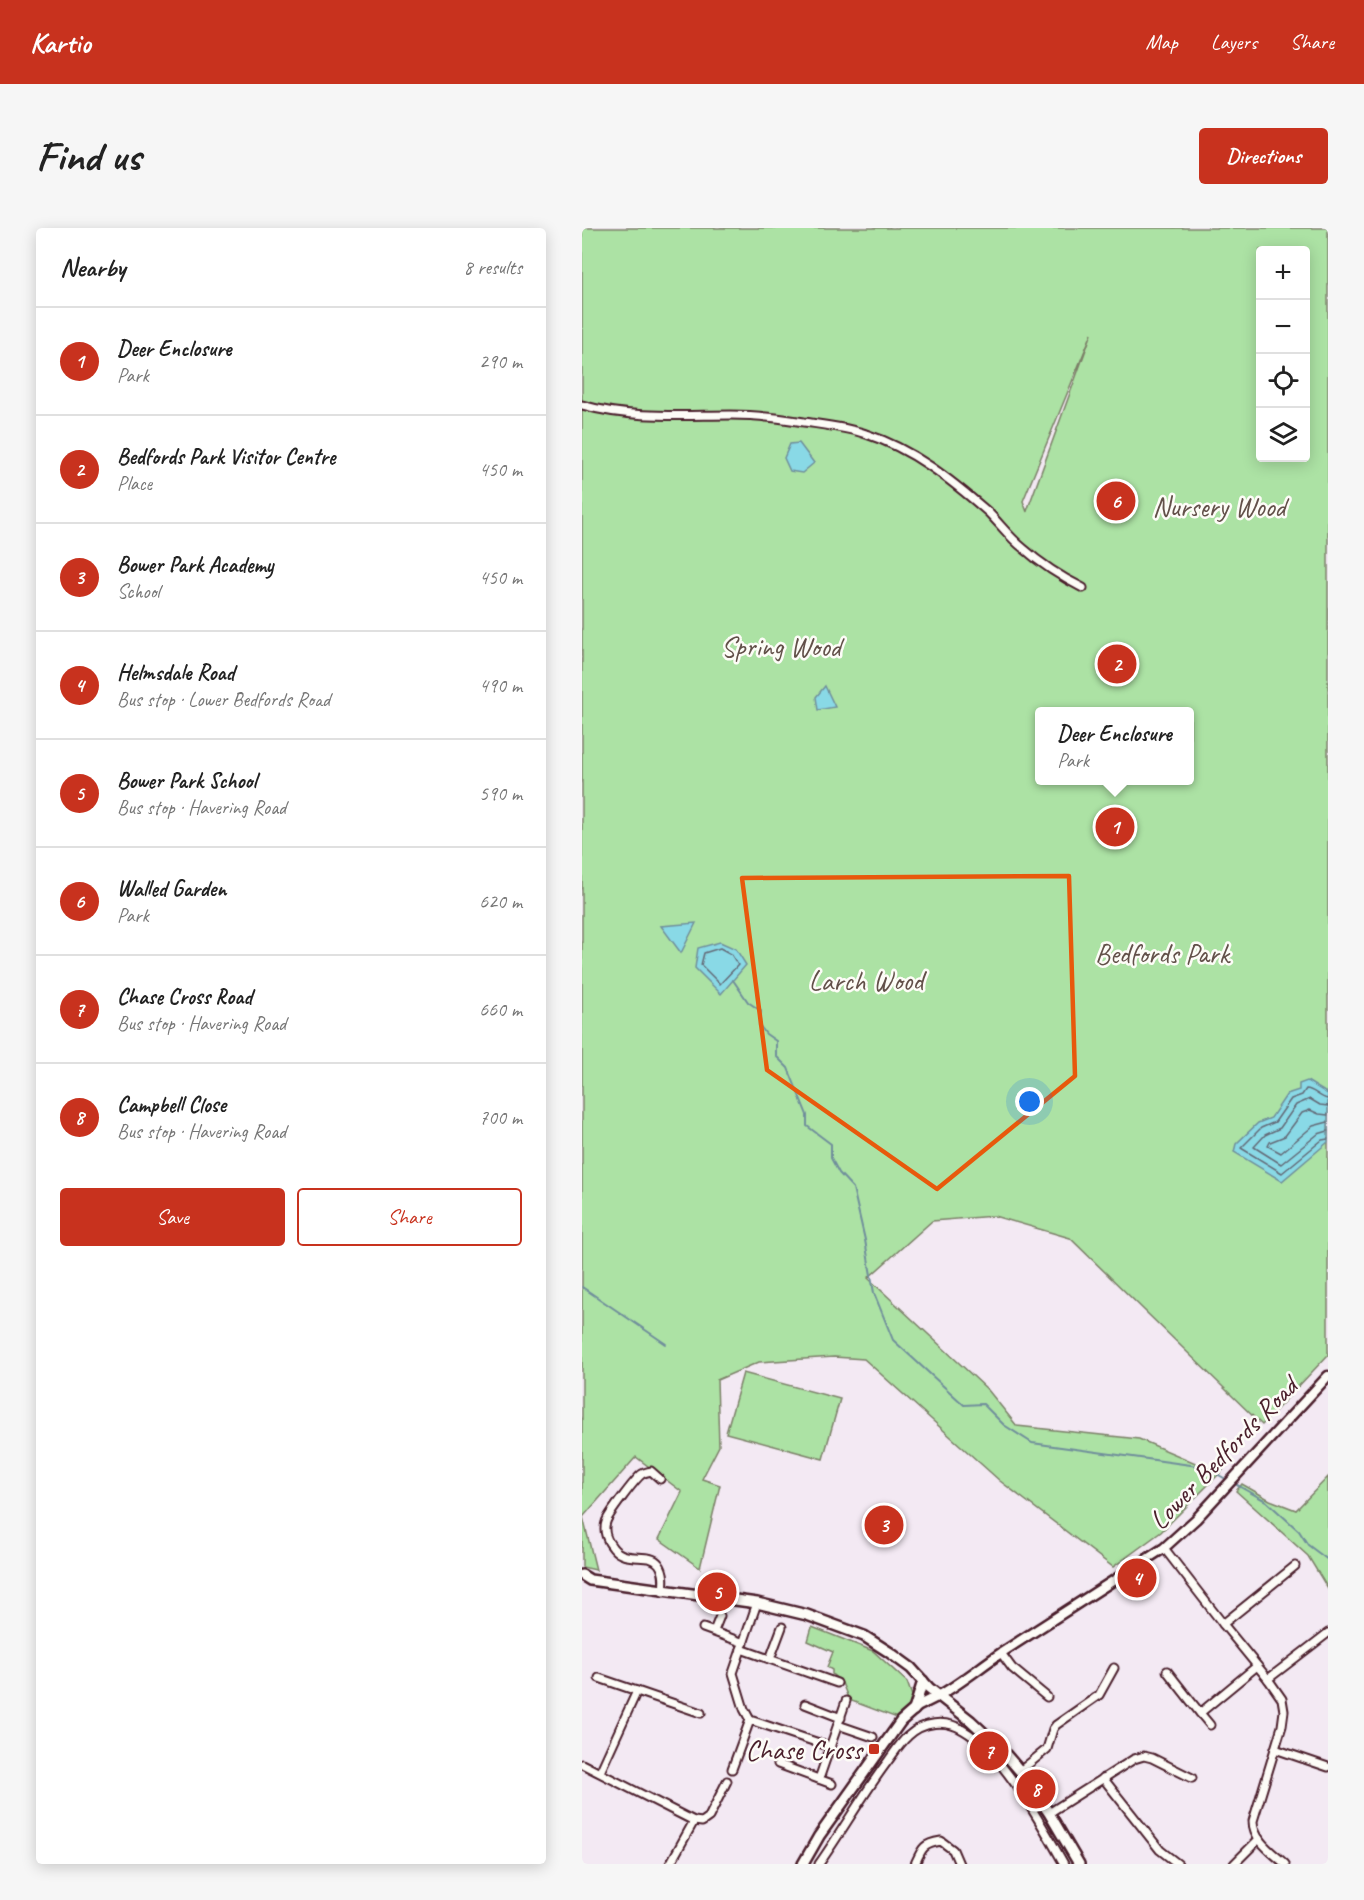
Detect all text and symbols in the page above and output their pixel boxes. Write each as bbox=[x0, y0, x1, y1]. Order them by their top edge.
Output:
text: Kartio bbox=[30, 25, 91, 60]
text: Map bbox=[1145, 29, 1178, 55]
text: Layers bbox=[1211, 29, 1257, 55]
text: Share bbox=[1290, 29, 1334, 55]
button: Directions bbox=[1199, 128, 1328, 184]
text: Find us bbox=[36, 130, 141, 183]
map controls bbox=[1256, 246, 1310, 462]
button: + bbox=[1256, 246, 1310, 300]
text: Nearby bbox=[60, 251, 125, 284]
text: 8 results bbox=[463, 255, 522, 280]
button: − bbox=[1256, 300, 1310, 354]
text: Deer Enclosure bbox=[117, 335, 231, 363]
text: 1 bbox=[75, 349, 84, 374]
text: 290 m bbox=[479, 349, 522, 374]
button: locate bbox=[1256, 354, 1310, 408]
text: Park bbox=[117, 363, 149, 388]
button: layers bbox=[1256, 408, 1310, 462]
text: Bedfords Park Visitor Centre bbox=[117, 443, 335, 471]
text: 2 bbox=[75, 457, 84, 482]
text: 450 m bbox=[479, 457, 522, 482]
text: Place bbox=[117, 471, 152, 496]
pin: 6 bbox=[1096, 478, 1136, 524]
park label: Nursery Wood bbox=[1152, 489, 1290, 524]
text: Bower Park Academy bbox=[117, 551, 273, 579]
text: 3 bbox=[75, 565, 84, 590]
text: 450 m bbox=[479, 565, 522, 590]
text: School bbox=[117, 579, 160, 604]
park label: Spring Wood bbox=[721, 629, 845, 664]
pin: 2 bbox=[1098, 642, 1136, 686]
text: Helmsdale Road bbox=[117, 659, 234, 687]
text: 4 bbox=[75, 673, 84, 698]
text: 490 m bbox=[479, 673, 522, 698]
text: Bus stop · Lower Bedfords Road bbox=[117, 687, 330, 712]
popup bbox=[1035, 707, 1194, 785]
text: Deer Enclosure bbox=[1057, 720, 1172, 748]
text: Park bbox=[1057, 748, 1089, 773]
text: Bower Park School bbox=[117, 767, 256, 795]
text: 5 bbox=[75, 781, 84, 806]
text: 590 m bbox=[479, 781, 522, 806]
text: Bus stop · Havering Road bbox=[117, 795, 286, 820]
pin: 1 bbox=[1096, 804, 1134, 850]
text: Walled Garden bbox=[117, 875, 226, 903]
text: 6 bbox=[75, 889, 84, 914]
text: 620 m bbox=[479, 889, 522, 914]
text: Park bbox=[117, 903, 149, 928]
park label: Bedfords Park bbox=[1095, 936, 1232, 971]
park label: Larch Wood bbox=[809, 963, 927, 998]
text: Chase Cross Road bbox=[117, 983, 252, 1011]
text: 7 bbox=[75, 997, 84, 1022]
text: 660 m bbox=[479, 997, 522, 1022]
text: Bus stop · Havering Road bbox=[117, 1011, 286, 1036]
your location bbox=[1015, 1087, 1044, 1116]
text: Campbell Close bbox=[117, 1091, 226, 1119]
text: 8 bbox=[75, 1105, 84, 1130]
text: 700 m bbox=[479, 1105, 522, 1130]
text: Bus stop · Havering Road bbox=[117, 1119, 286, 1144]
button: Save bbox=[60, 1188, 285, 1246]
button: Share bbox=[297, 1188, 522, 1246]
street label: Lower Bedfords Road bbox=[1141, 1366, 1307, 1537]
pin: 3 bbox=[864, 1502, 904, 1548]
pin: 4 bbox=[1118, 1556, 1156, 1600]
pin: 5 bbox=[698, 1570, 736, 1614]
pin: 7 bbox=[970, 1728, 1008, 1774]
place label: Chase Cross bbox=[746, 1732, 864, 1767]
marker: Chase Cross bbox=[867, 1742, 881, 1756]
pin: 8 bbox=[1016, 1766, 1056, 1812]

